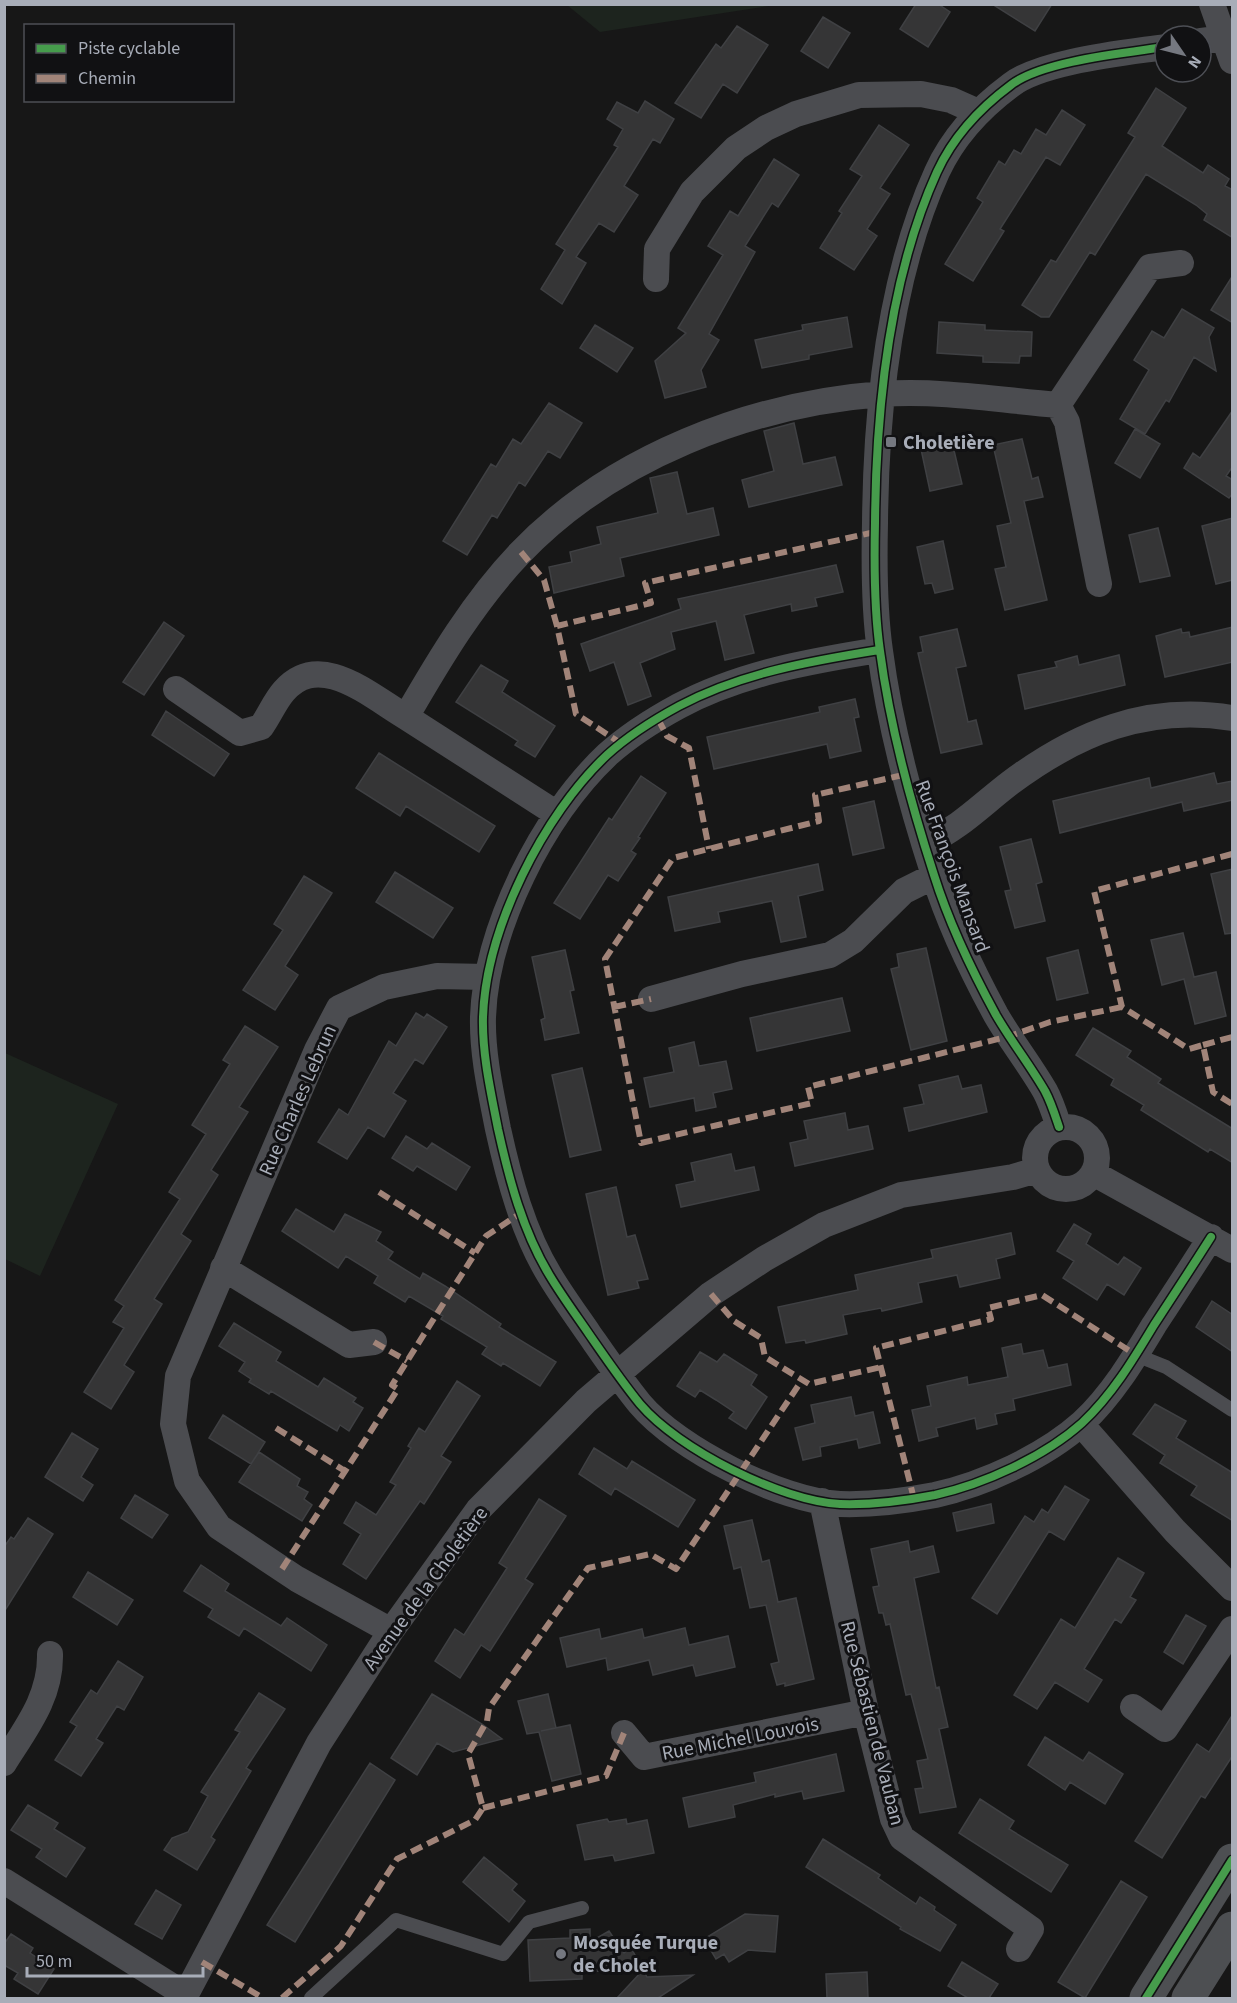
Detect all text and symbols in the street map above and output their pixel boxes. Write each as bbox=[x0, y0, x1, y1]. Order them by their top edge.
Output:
legend bbox=[24, 24, 234, 102]
north arrow bbox=[1153, 24, 1213, 84]
text: Piste cyclable bbox=[78, 36, 180, 61]
text: N bbox=[1182, 51, 1207, 73]
text: Chemin bbox=[78, 66, 136, 91]
place label: Choletière bbox=[903, 429, 995, 457]
marker: Choletière bbox=[884, 435, 898, 449]
street label: Rue François Mansard bbox=[908, 776, 996, 957]
street label: Rue Charles Lebrun bbox=[252, 1021, 344, 1180]
street label: Avenue de la Choletière bbox=[357, 1501, 495, 1676]
street label: Rue Sébastien de Vauban bbox=[833, 1618, 911, 1828]
street label: Rue Michel Louvois bbox=[659, 1710, 821, 1768]
place label: Mosquée Turque de Cholet bbox=[573, 1929, 718, 1980]
scale bar bbox=[27, 1940, 202, 1978]
marker: Mosquée Turque de Cholet bbox=[554, 1947, 568, 1961]
text: 50 m bbox=[36, 1949, 72, 1974]

